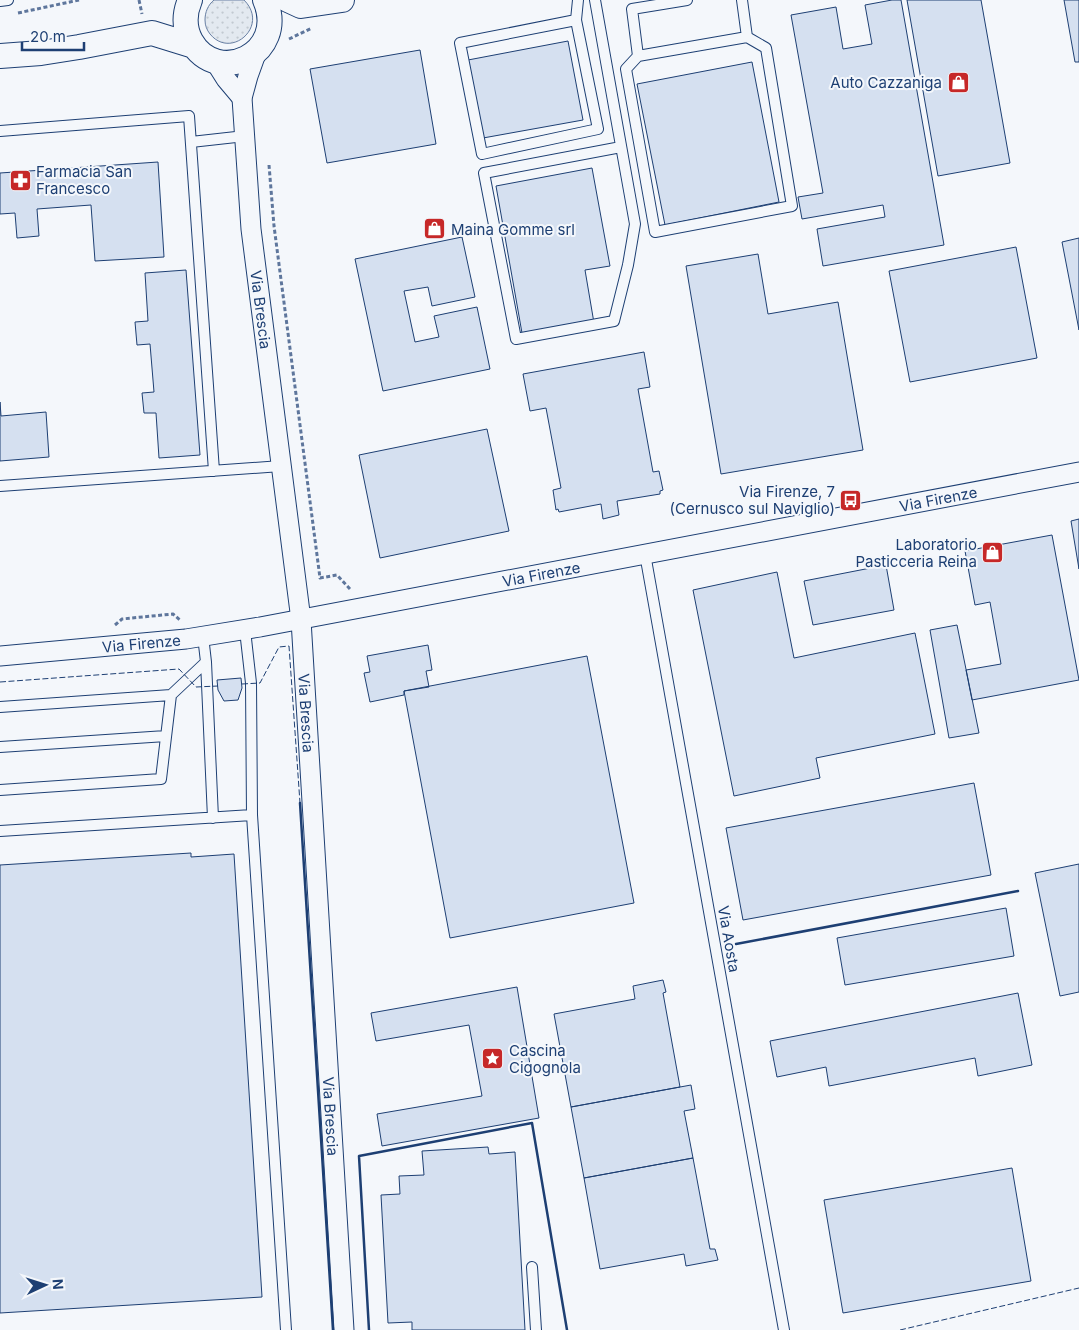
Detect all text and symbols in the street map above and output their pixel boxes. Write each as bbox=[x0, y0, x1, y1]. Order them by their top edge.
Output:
scale bar bbox=[22, 20, 85, 52]
text: 20 m bbox=[30, 27, 66, 46]
shop icon: Auto Cazzaniga bbox=[946, 70, 970, 94]
place label: Auto Cazzaniga bbox=[830, 73, 942, 92]
place label: Farmacia San Francesco bbox=[36, 162, 132, 198]
pharmacy icon: Farmacia San Francesco bbox=[8, 168, 32, 192]
shop icon: Maina Gomme srl bbox=[423, 217, 447, 241]
place label: Maina Gomme srl bbox=[451, 220, 575, 239]
street label: Via Brescia bbox=[247, 269, 276, 350]
place label: Via Firenze, 7 (Cernusco sul Naviglio) bbox=[670, 482, 835, 518]
street label: Via Firenze bbox=[898, 482, 979, 515]
bus stop icon: Via Firenze, 7 (Cernusco sul Naviglio) bbox=[839, 488, 863, 512]
place label: Laboratorio Pasticceria Reina bbox=[855, 535, 977, 571]
shop icon: Laboratorio Pasticceria Reina bbox=[981, 541, 1005, 565]
street label: Via Firenze bbox=[501, 557, 582, 590]
street label: Via Firenze bbox=[101, 630, 182, 656]
street label: Via Brescia bbox=[295, 673, 319, 753]
street label: Via Aosta bbox=[714, 904, 744, 974]
place label: Cascina Cigognola bbox=[509, 1041, 581, 1077]
place icon: Cascina Cigognola bbox=[481, 1047, 505, 1071]
street label: Via Brescia bbox=[319, 1076, 343, 1156]
north arrow bbox=[20, 1260, 70, 1310]
text: N bbox=[50, 1278, 67, 1290]

